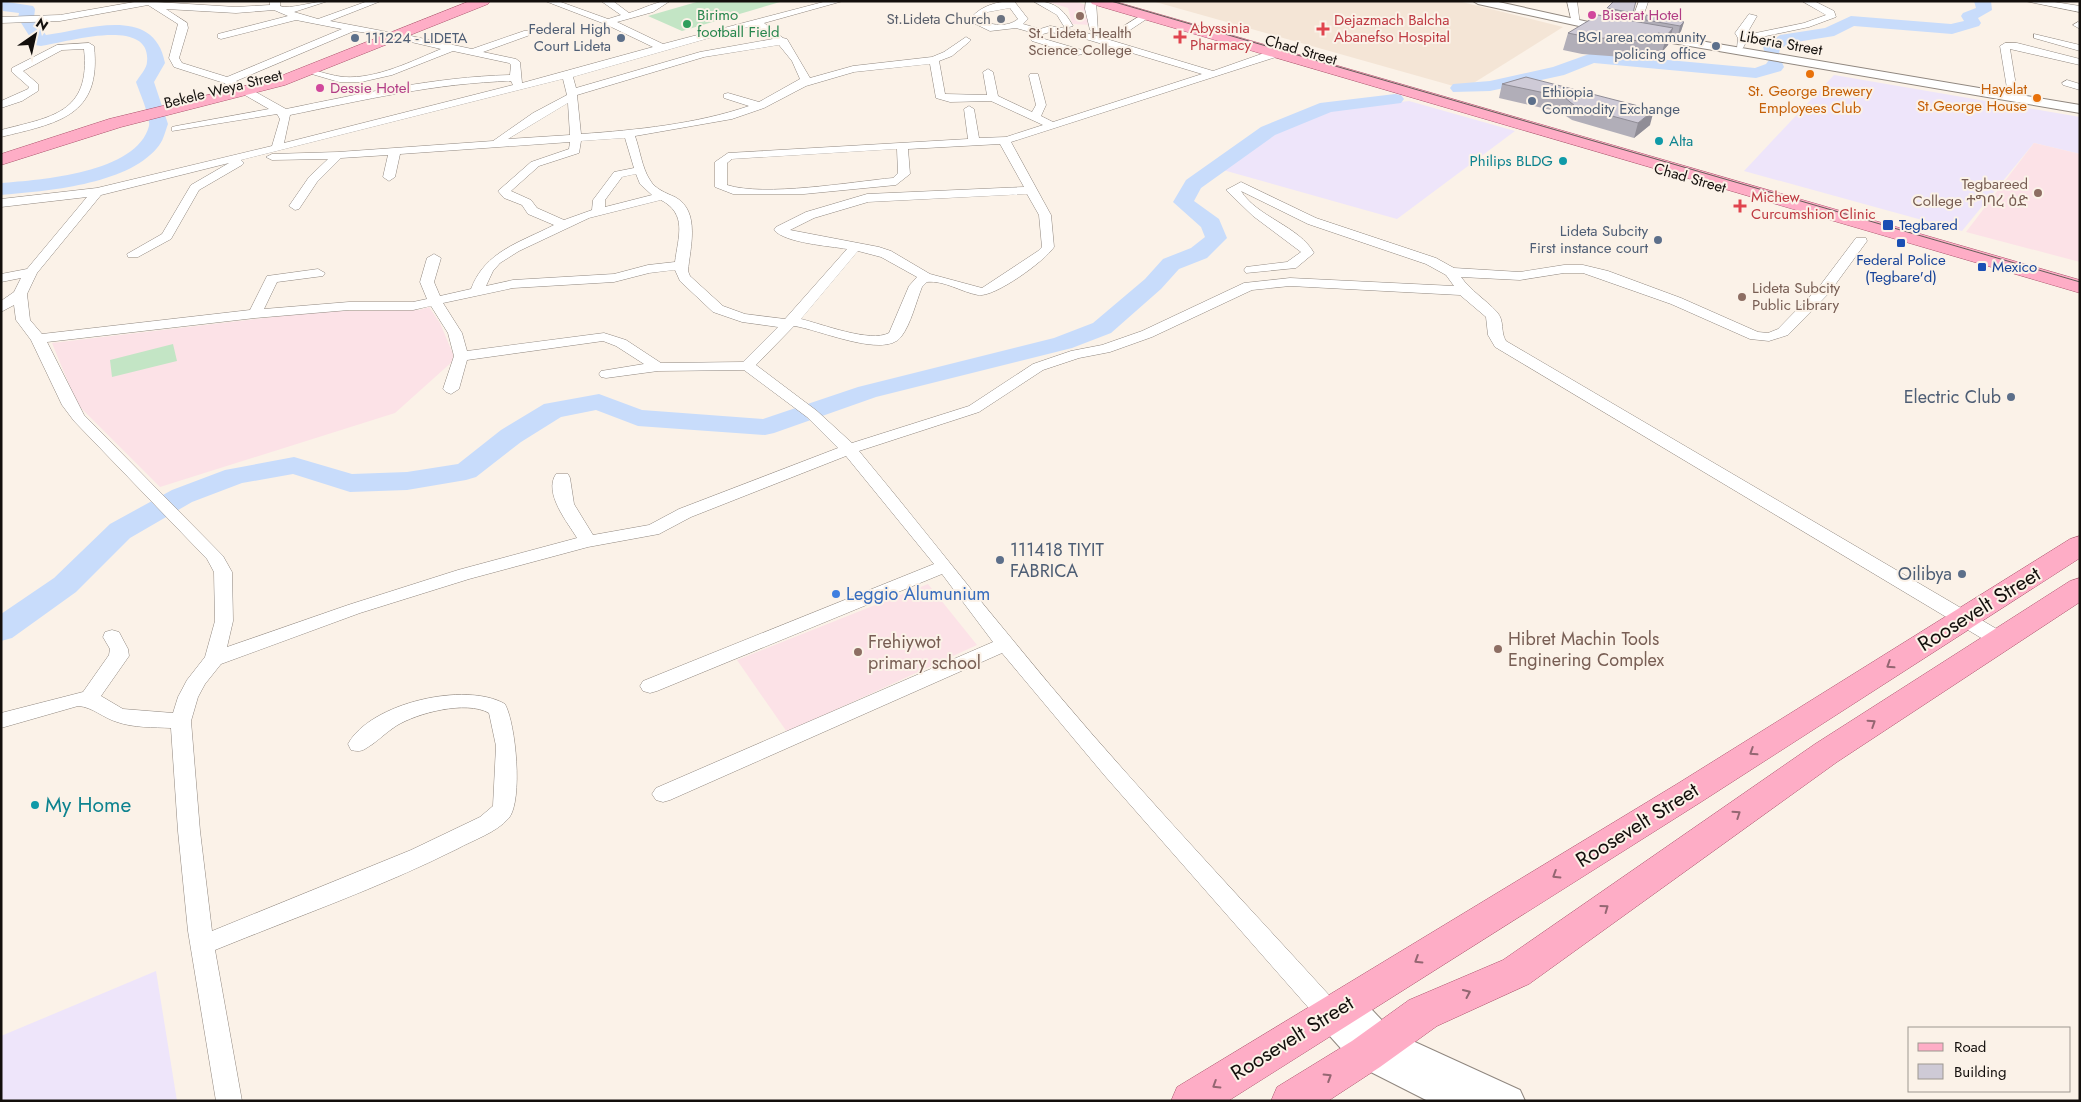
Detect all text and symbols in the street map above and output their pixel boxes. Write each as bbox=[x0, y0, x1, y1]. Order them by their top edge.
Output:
place label: Birimo football Field bbox=[697, 4, 780, 43]
place label: Biserat Hotel bbox=[1602, 4, 1682, 26]
place label: St.Lideta Church bbox=[886, 8, 991, 30]
place label: Dejazmach Balcha Abanefso Hospital bbox=[1334, 9, 1450, 48]
marker: Biserat Hotel bbox=[1586, 9, 1598, 21]
north arrow bbox=[10, 10, 60, 60]
marker: St. Lideta Health Science College bbox=[1074, 10, 1086, 22]
text: N bbox=[32, 13, 52, 36]
marker: St.Lideta Church bbox=[995, 13, 1007, 25]
place label: Abyssinia Pharmacy bbox=[1190, 17, 1252, 56]
place label: Federal High Court Lideta bbox=[529, 18, 611, 57]
marker: Birimo football Field bbox=[681, 18, 693, 30]
place label: St. Lideta Health Science College bbox=[1028, 22, 1132, 61]
marker: Dejazmach Balcha Abanefso Hospital bbox=[1316, 22, 1330, 36]
street label: Liberia Street bbox=[1738, 25, 1824, 61]
place label: BGI area community policing office bbox=[1578, 26, 1706, 65]
place label: 111224 - LIDETA bbox=[365, 27, 468, 49]
street label: Chad Street bbox=[1262, 29, 1340, 71]
marker: Abyssinia Pharmacy bbox=[1174, 31, 1186, 43]
marker: 111224 - LIDETA bbox=[349, 32, 361, 44]
marker: Federal High Court Lideta bbox=[615, 32, 627, 44]
marker: BGI area community policing office bbox=[1710, 40, 1722, 52]
street label: Bekele Weya Street bbox=[162, 64, 285, 114]
marker: St. George Brewery Employees Club bbox=[1804, 68, 1816, 80]
place label: Dessie Hotel bbox=[330, 77, 410, 99]
place label: Hayelat St.George House bbox=[1917, 78, 2027, 117]
place label: St. George Brewery Employees Club bbox=[1748, 80, 1873, 119]
place label: Ethiopia Commodity Exchange bbox=[1542, 81, 1680, 120]
marker: Dessie Hotel bbox=[314, 82, 326, 94]
marker: Hayelat St.George House bbox=[2031, 92, 2043, 104]
marker: Ethiopia Commodity Exchange bbox=[1526, 95, 1538, 107]
place label: Alta bbox=[1669, 130, 1693, 152]
marker: Alta bbox=[1653, 135, 1665, 147]
place label: Philips BLDG bbox=[1470, 150, 1553, 172]
marker: Philips BLDG bbox=[1557, 155, 1569, 167]
street label: Chad Street bbox=[1651, 157, 1729, 199]
place label: Tegbareed College ተግባረ ዕድ bbox=[1913, 173, 2028, 212]
place label: Michew Curcumshion Clinic bbox=[1751, 186, 1876, 225]
marker: Tegbareed College ተግባረ ዕድ bbox=[2032, 187, 2044, 199]
marker: Michew Curcumshion Clinic bbox=[1733, 199, 1747, 213]
place label: Tegbared bbox=[1899, 214, 1958, 236]
marker: Tegbared bbox=[1881, 218, 1895, 232]
place label: Lideta Subcity First instance court bbox=[1529, 220, 1648, 259]
marker: Lideta Subcity First instance court bbox=[1652, 234, 1664, 246]
marker: Federal Police (Tegbare'd) bbox=[1895, 237, 1907, 249]
place label: Federal Police (Tegbare'd) bbox=[1856, 249, 1946, 288]
place label: Mexico bbox=[1992, 256, 2037, 278]
marker: Mexico bbox=[1976, 261, 1988, 273]
place label: Lideta Subcity Public Library bbox=[1752, 277, 1841, 316]
marker: Lideta Subcity Public Library bbox=[1736, 291, 1748, 303]
place label: Electric Club bbox=[1904, 384, 2001, 410]
marker: Electric Club bbox=[2005, 391, 2017, 403]
place label: 111418 TIYIT FABRICA bbox=[1010, 537, 1104, 584]
marker: 111418 TIYIT FABRICA bbox=[994, 554, 1006, 566]
street label: Roosevelt Street bbox=[1912, 559, 2046, 659]
place label: Oilibya bbox=[1898, 561, 1952, 587]
marker: Oilibya bbox=[1956, 568, 1968, 580]
place label: Leggio Alumunium bbox=[846, 581, 990, 607]
marker: Leggio Alumunium bbox=[830, 588, 842, 600]
place label: Hibret Machin Tools Enginering Complex bbox=[1508, 626, 1665, 673]
place label: Frehiywot primary school bbox=[868, 629, 981, 676]
marker: Hibret Machin Tools Enginering Complex bbox=[1492, 643, 1504, 655]
marker: Frehiywot primary school bbox=[852, 646, 864, 658]
one-way arrow bbox=[1887, 658, 1896, 668]
one-way arrow bbox=[1866, 720, 1875, 730]
one-way arrow bbox=[1750, 746, 1759, 755]
street label: Roosevelt Street bbox=[1570, 775, 1704, 875]
place label: My Home bbox=[45, 790, 131, 820]
marker: My Home bbox=[29, 799, 41, 811]
one-way arrow bbox=[1731, 811, 1741, 820]
one-way arrow bbox=[1553, 869, 1562, 878]
one-way arrow bbox=[1599, 905, 1608, 914]
one-way arrow bbox=[1414, 954, 1423, 964]
street label: Roosevelt Street bbox=[1225, 988, 1359, 1088]
one-way arrow bbox=[1462, 989, 1471, 1000]
legend bbox=[1908, 1027, 2071, 1092]
text: Road bbox=[1954, 1036, 1986, 1058]
text: Building bbox=[1954, 1061, 2006, 1083]
one-way arrow bbox=[1323, 1074, 1332, 1084]
one-way arrow bbox=[1212, 1079, 1221, 1089]

